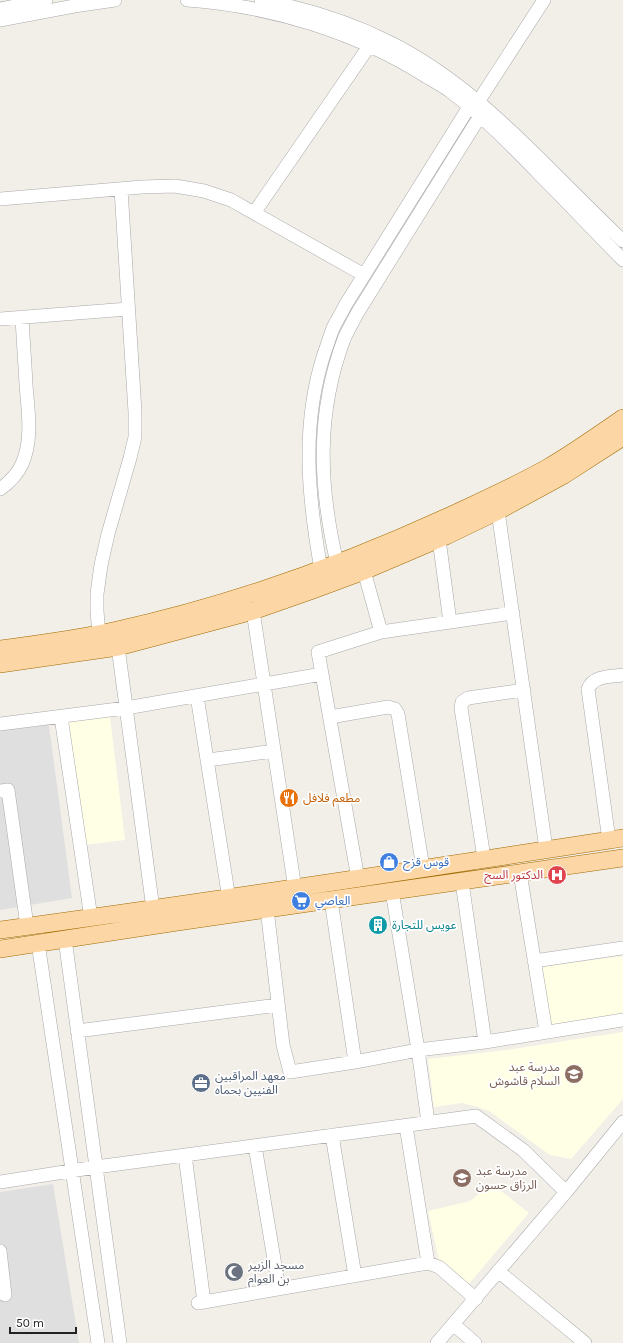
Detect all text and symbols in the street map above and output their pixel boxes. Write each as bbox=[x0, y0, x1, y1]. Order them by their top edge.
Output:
restaurant icon: مطعم فلافل bbox=[278, 787, 300, 809]
place label: مطعم فلافل bbox=[303, 791, 360, 807]
shop icon: قوس قزح bbox=[378, 851, 400, 873]
place label: قوس قزح bbox=[403, 855, 449, 871]
hospital icon: الدكتور السح bbox=[546, 864, 568, 886]
place label: الدكتور السح bbox=[484, 868, 543, 884]
supermarket icon: العاصي bbox=[290, 890, 312, 912]
place label: العاصي bbox=[315, 894, 351, 911]
building icon: عويس للتجارة bbox=[367, 914, 389, 936]
place label: عويس للتجارة bbox=[392, 918, 456, 932]
place label: مدرسة عبد السلام قاشوش bbox=[490, 1060, 560, 1090]
school or university icon: مدرسة عبد السلام قاشوش bbox=[563, 1063, 585, 1085]
place label: معهد المراقبين الفنيين بحماه bbox=[215, 1069, 286, 1097]
office icon: معهد المراقبين الفنيين بحماه bbox=[190, 1072, 212, 1094]
place label: مدرسة عبد الرزاق حسون bbox=[476, 1164, 537, 1192]
school or university icon: مدرسة عبد الرزاق حسون bbox=[451, 1167, 473, 1189]
place label: مسجد الزبير بن العوام bbox=[247, 1258, 304, 1288]
mosque icon: مسجد الزبير بن العوام bbox=[223, 1261, 245, 1283]
scale bar bbox=[10, 1309, 76, 1335]
text: 50 m bbox=[16, 1316, 44, 1330]

